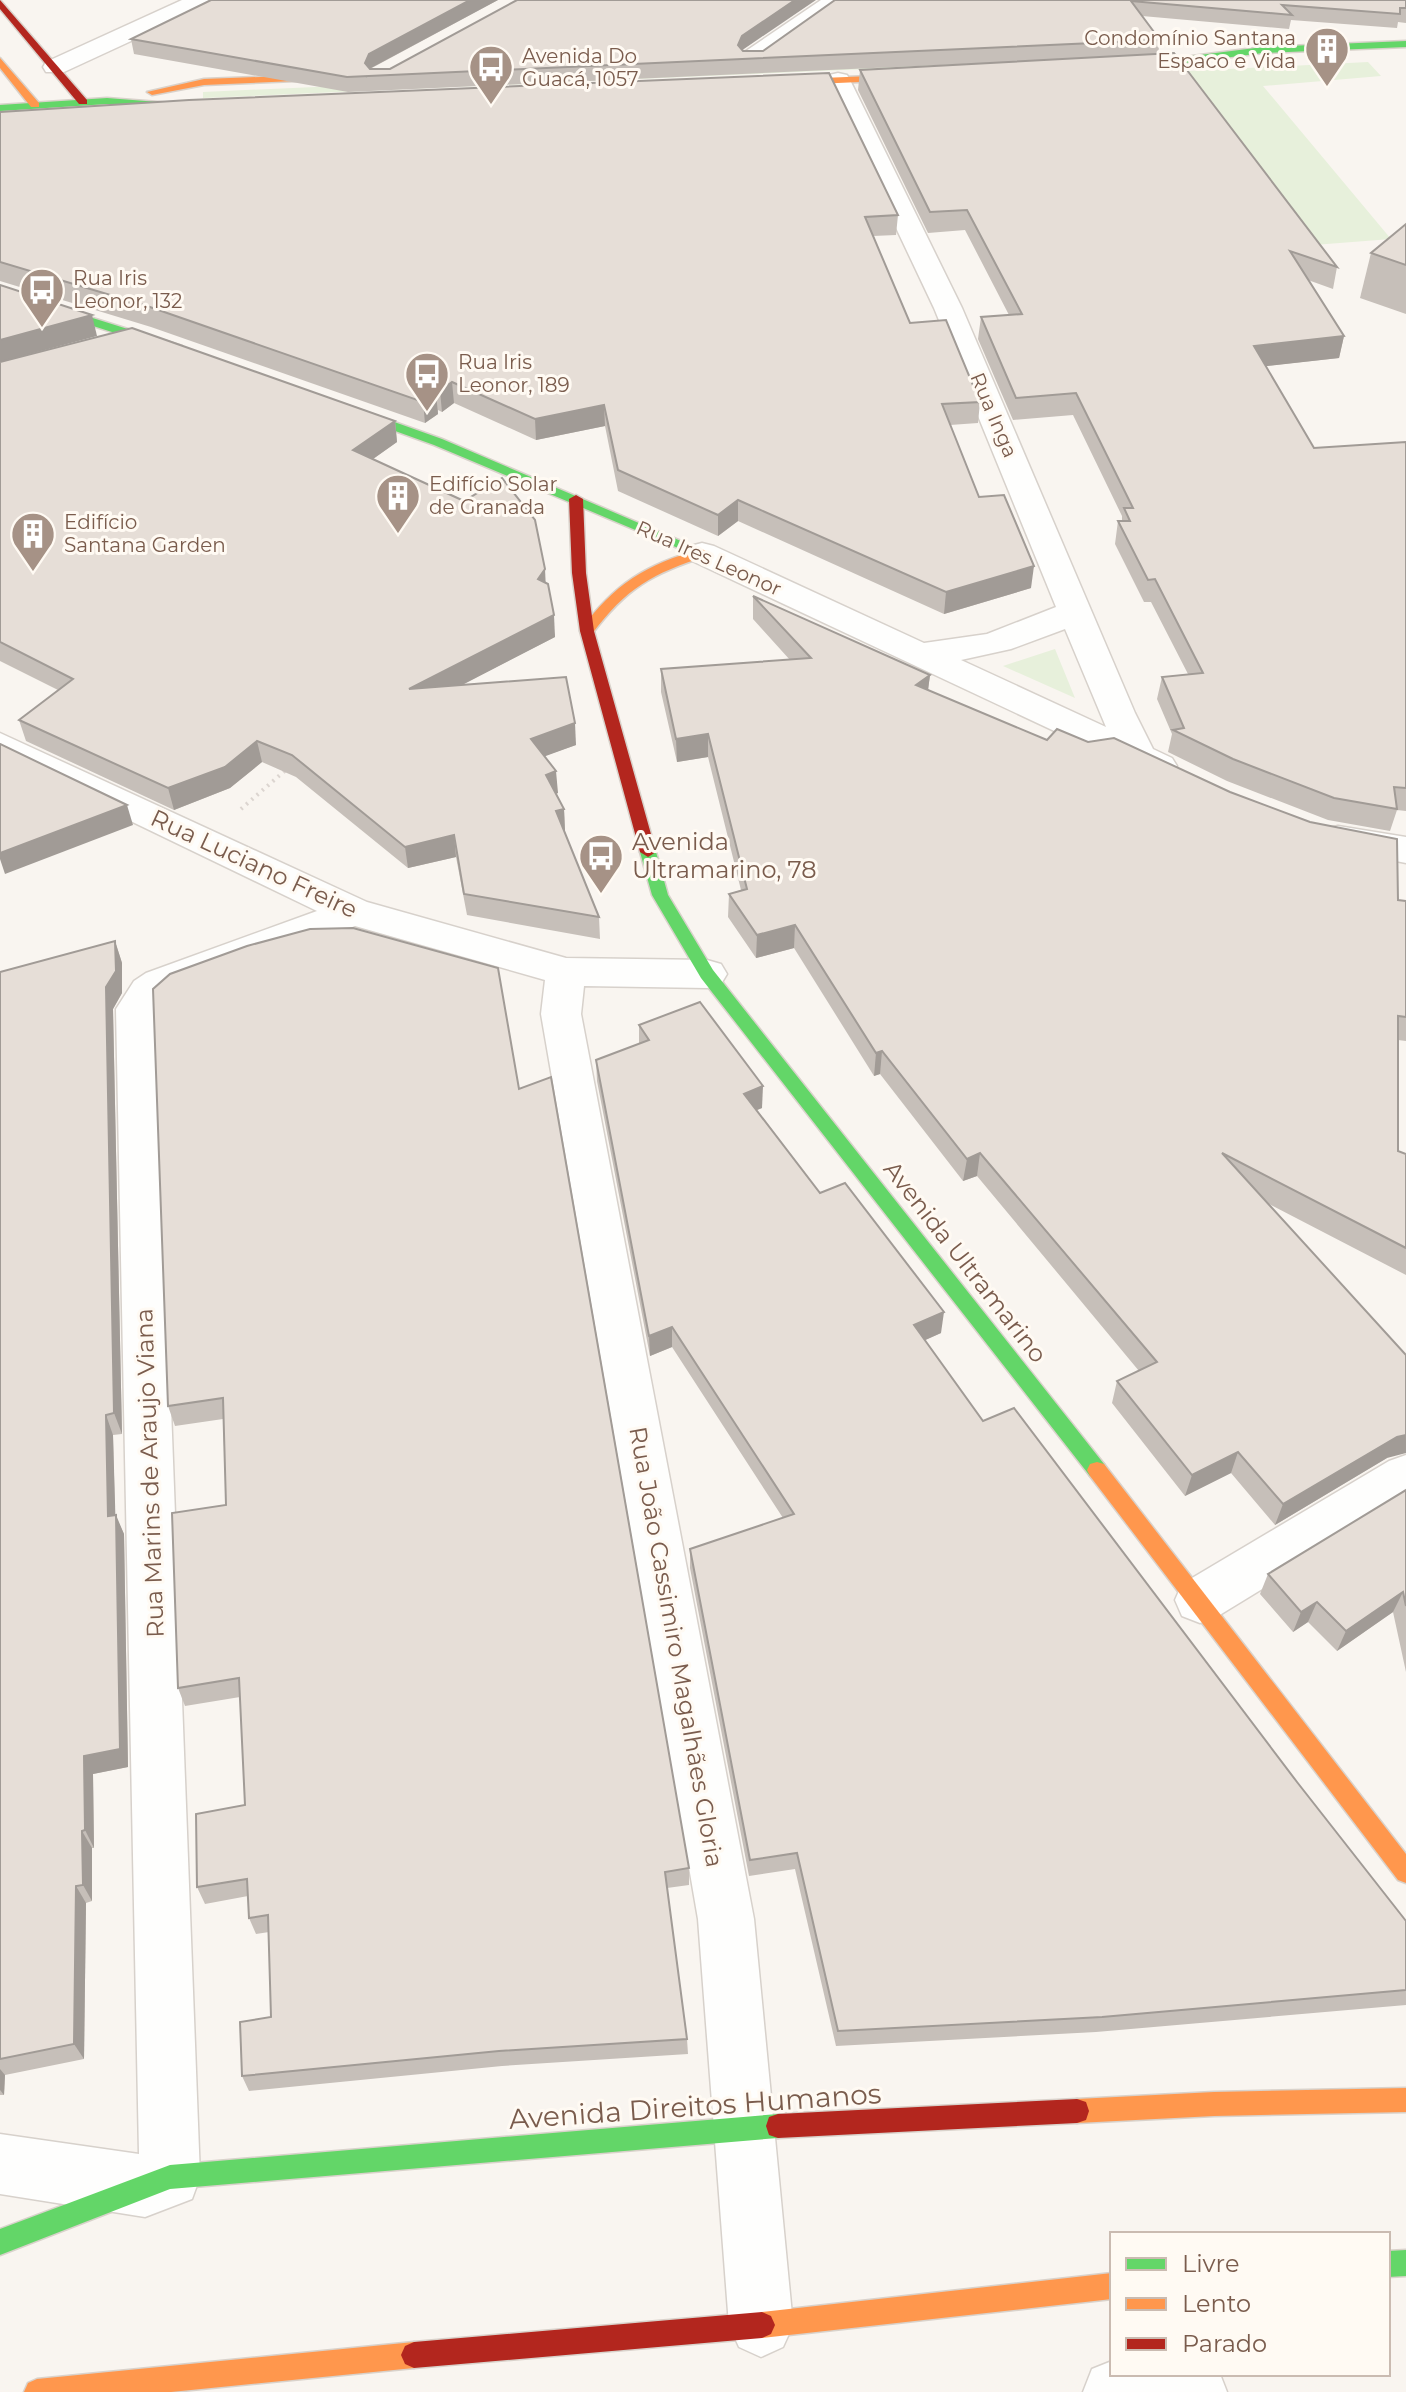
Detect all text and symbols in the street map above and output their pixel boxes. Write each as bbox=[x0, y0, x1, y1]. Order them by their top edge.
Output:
building icon: Condomínio Santana Espaco e Vida bbox=[1303, 25, 1351, 88]
place label: Condomínio Santana Espaco e Vida bbox=[1084, 26, 1296, 73]
bus stop icon: Avenida Do Guacá, 1057 bbox=[467, 43, 515, 106]
place label: Avenida Do Guacá, 1057 bbox=[522, 44, 639, 91]
bus stop icon: Rua Iris Leonor, 132 bbox=[18, 266, 66, 329]
place label: Rua Iris Leonor, 132 bbox=[73, 266, 182, 313]
bus stop icon: Rua Iris Leonor, 189 bbox=[403, 350, 451, 413]
place label: Rua Iris Leonor, 189 bbox=[458, 350, 570, 397]
street label: Rua Inga bbox=[965, 369, 1023, 461]
building icon: Edifício Solar de Granada bbox=[374, 472, 422, 535]
place label: Edifício Solar de Granada bbox=[429, 472, 558, 519]
building icon: Edifício Santana Garden bbox=[9, 510, 57, 573]
place label: Edifício Santana Garden bbox=[64, 510, 226, 557]
street label: Rua Ires Leonor bbox=[633, 515, 785, 601]
street label: Rua Luciano Freire bbox=[146, 803, 362, 924]
place label: Avenida Ultramarino, 78 bbox=[632, 827, 817, 884]
bus stop icon: Avenida Ultramarino, 78 bbox=[577, 832, 625, 895]
street label: Avenida Ultramarino bbox=[878, 1155, 1053, 1368]
street label: Rua Marins de Araujo Viana bbox=[129, 1308, 170, 1638]
street label: Rua João Cassimiro Magalhães Gloria bbox=[623, 1424, 730, 1870]
street label: Avenida Direitos Humanos bbox=[508, 2076, 882, 2136]
legend bbox=[1110, 2232, 1390, 2376]
text: Livre bbox=[1182, 2249, 1239, 2278]
text: Lento bbox=[1182, 2289, 1251, 2318]
text: Parado bbox=[1182, 2329, 1267, 2358]

